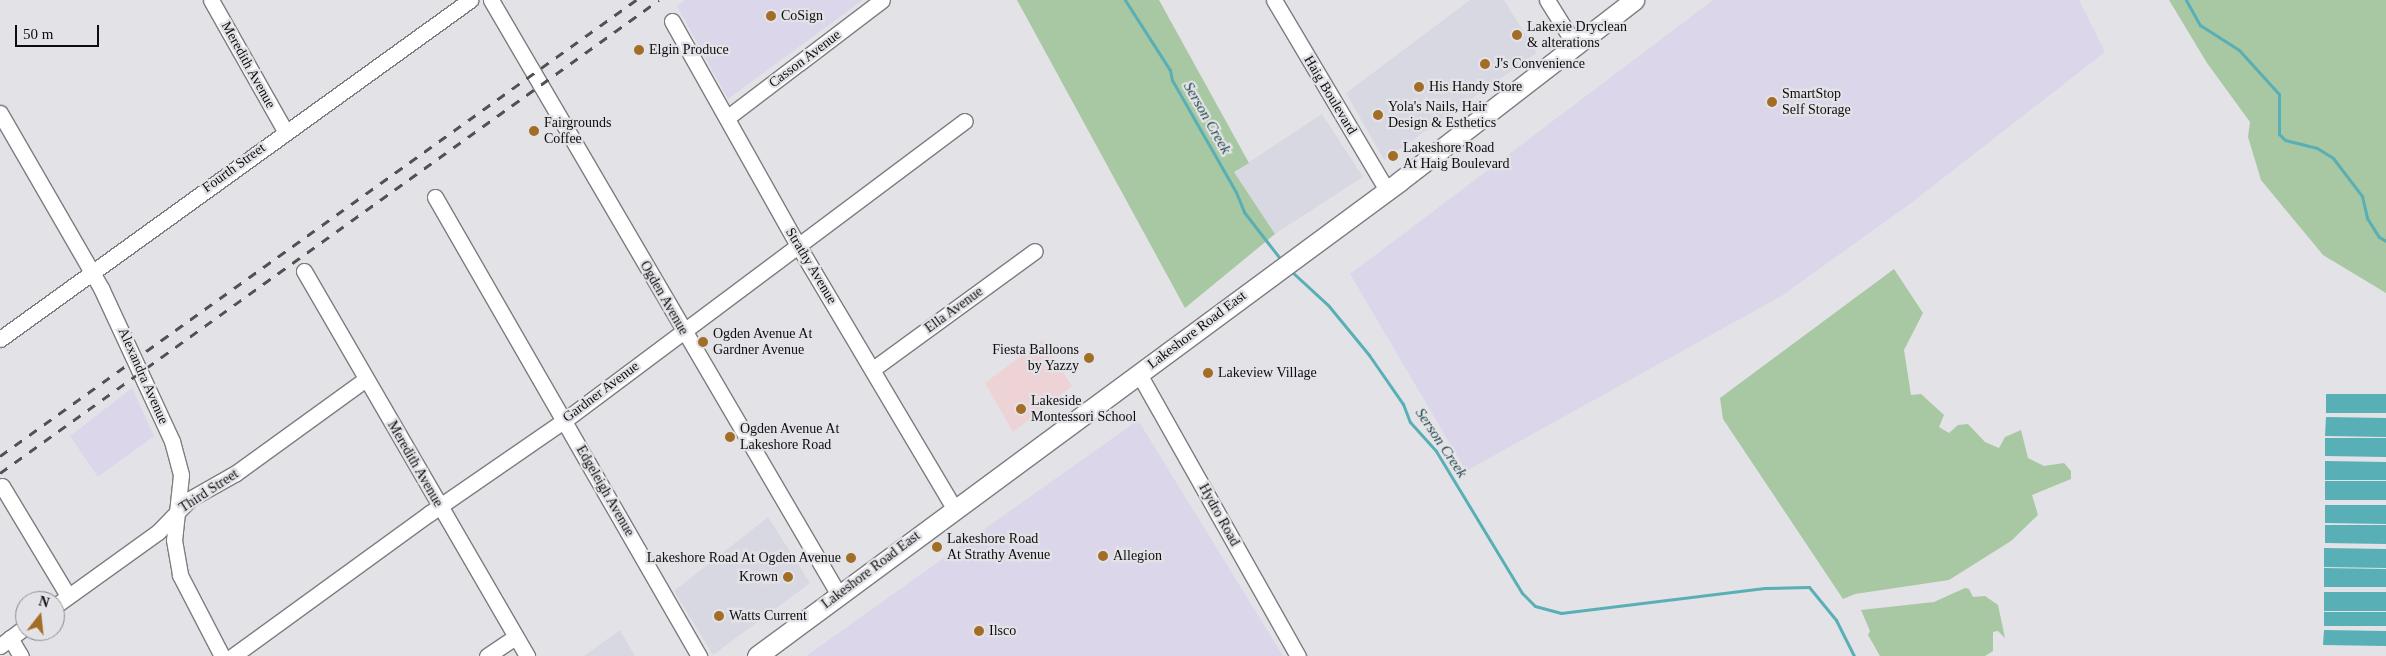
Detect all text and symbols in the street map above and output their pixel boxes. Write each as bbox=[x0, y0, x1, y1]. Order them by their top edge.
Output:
place label: CoSign bbox=[781, 8, 823, 24]
marker: CoSign bbox=[765, 10, 777, 22]
scale bar bbox=[18, 15, 101, 47]
street label: Meredith Avenue bbox=[217, 18, 279, 112]
place label: Lakexie Dryclean & alterations bbox=[1527, 19, 1627, 52]
text: 50 m bbox=[23, 26, 53, 42]
street label: Casson Avenue bbox=[765, 26, 845, 92]
marker: Lakexie Dryclean & alterations bbox=[1511, 29, 1523, 41]
place label: Elgin Produce bbox=[649, 42, 729, 58]
marker: Elgin Produce bbox=[633, 44, 645, 56]
street label: Haig Boulevard bbox=[1300, 53, 1360, 137]
place label: J's Convenience bbox=[1495, 56, 1585, 72]
marker: J's Convenience bbox=[1479, 58, 1491, 70]
water label: Serson Creek bbox=[1179, 79, 1235, 157]
place label: His Handy Store bbox=[1429, 79, 1522, 95]
marker: His Handy Store bbox=[1413, 81, 1425, 93]
place label: SmartStop Self Storage bbox=[1782, 86, 1851, 118]
marker: SmartStop Self Storage bbox=[1766, 96, 1778, 108]
place label: Yola's Nails, Hair Design & Esthetics bbox=[1388, 99, 1496, 132]
marker: Yola's Nails, Hair Design & Esthetics bbox=[1372, 109, 1384, 121]
place label: Fairgrounds Coffee bbox=[544, 115, 611, 148]
marker: Fairgrounds Coffee bbox=[528, 125, 540, 137]
street label: Fourth Street bbox=[199, 140, 269, 196]
place label: Lakeshore Road At Haig Boulevard bbox=[1403, 140, 1510, 172]
marker: Lakeshore Road At Haig Boulevard bbox=[1387, 150, 1399, 162]
street label: Strathy Avenue bbox=[782, 225, 840, 307]
street label: Ogden Avenue bbox=[636, 258, 692, 338]
street label: Ella Avenue bbox=[921, 283, 987, 337]
street label: Lakeshore Road East bbox=[1144, 287, 1250, 373]
street label: Alexandra Avenue bbox=[114, 325, 172, 427]
place label: Ogden Avenue At Gardner Avenue bbox=[713, 326, 814, 358]
marker: Ogden Avenue At Gardner Avenue bbox=[697, 336, 709, 348]
place label: Fiesta Balloons by Yazzy bbox=[992, 342, 1079, 374]
marker: Fiesta Balloons by Yazzy bbox=[1083, 352, 1095, 364]
street label: Gardner Avenue bbox=[559, 358, 643, 426]
place label: Lakeview Village bbox=[1218, 365, 1317, 381]
marker: Lakeview Village bbox=[1202, 367, 1214, 379]
place label: Lakeside Montessori School bbox=[1031, 393, 1136, 426]
marker: Lakeside Montessori School bbox=[1015, 403, 1027, 415]
water label: Serson Creek bbox=[1411, 405, 1471, 481]
street label: Meredith Avenue bbox=[383, 418, 447, 510]
place label: Ogden Avenue At Lakeshore Road bbox=[740, 421, 841, 454]
marker: Ogden Avenue At Lakeshore Road bbox=[724, 431, 736, 443]
street label: Edgeleigh Avenue bbox=[572, 442, 638, 540]
street label: Third Street bbox=[176, 466, 242, 516]
street label: Hydro Road bbox=[1195, 481, 1243, 549]
street label: Lakeshore Road East bbox=[818, 527, 924, 613]
place label: Lakeshore Road At Strathy Avenue bbox=[947, 531, 1051, 564]
marker: Lakeshore Road At Strathy Avenue bbox=[931, 541, 943, 553]
place label: Allegion bbox=[1113, 548, 1162, 564]
place label: Lakeshore Road At Ogden Avenue bbox=[645, 550, 841, 566]
marker: Allegion bbox=[1097, 550, 1109, 562]
marker: Lakeshore Road At Ogden Avenue bbox=[845, 552, 857, 564]
place label: Krown bbox=[739, 569, 778, 585]
marker: Krown bbox=[782, 571, 794, 583]
north arrow bbox=[15, 591, 65, 641]
text: N bbox=[37, 593, 51, 611]
place label: Watts Current bbox=[729, 608, 807, 624]
marker: Watts Current bbox=[713, 610, 725, 622]
place label: Ilsco bbox=[989, 623, 1016, 639]
marker: Ilsco bbox=[973, 625, 985, 637]

